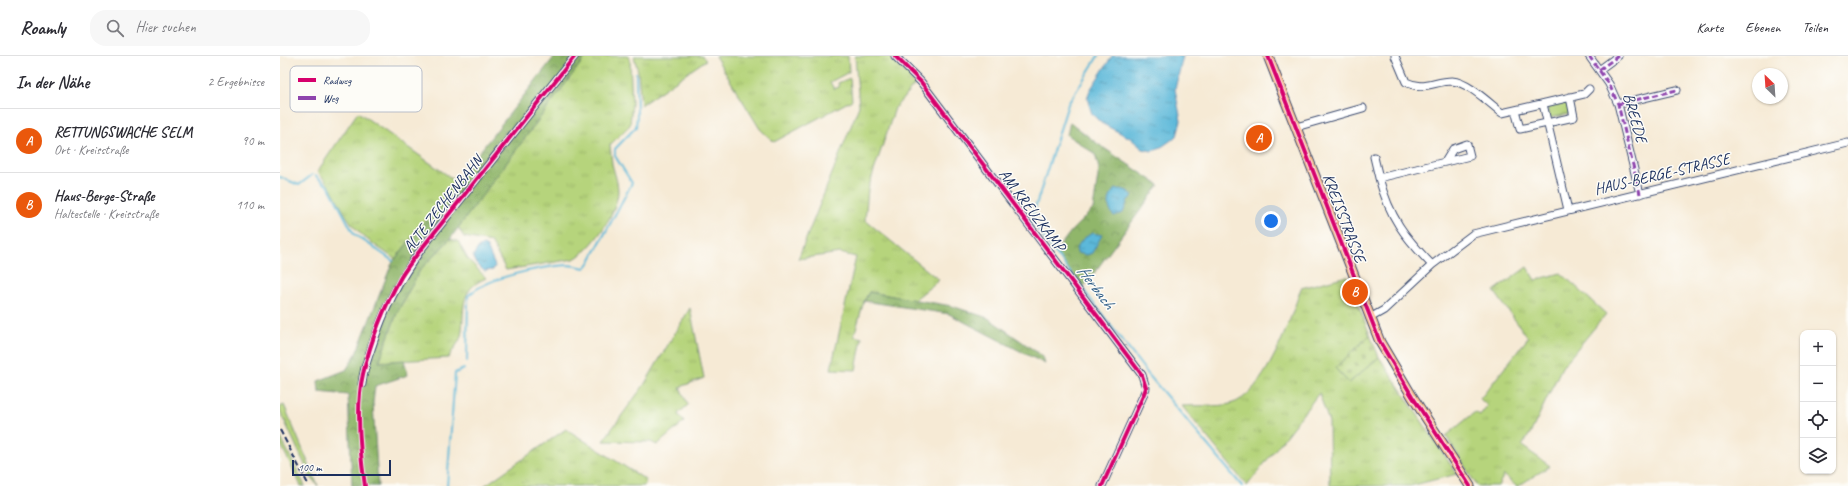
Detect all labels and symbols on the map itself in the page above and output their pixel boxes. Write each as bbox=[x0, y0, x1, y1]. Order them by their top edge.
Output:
legend bbox=[290, 66, 422, 112]
north arrow bbox=[1752, 68, 1788, 104]
text: Radweg bbox=[323, 73, 352, 87]
text: Weg bbox=[323, 91, 340, 105]
street label: BREEDE bbox=[1618, 91, 1652, 147]
pin: A bbox=[1246, 123, 1272, 153]
street label: HAUS-BERGE-STRASSE bbox=[1592, 148, 1734, 199]
street label: ALTE ZECHENBAHN bbox=[399, 149, 489, 257]
street label: AM KREUZKAMP bbox=[994, 165, 1071, 257]
street label: KREISSTRASSE bbox=[1318, 171, 1371, 267]
your location bbox=[1261, 211, 1281, 231]
water label: Herbach bbox=[1073, 261, 1120, 314]
pin: B bbox=[1342, 277, 1368, 307]
scale bar bbox=[292, 458, 391, 477]

